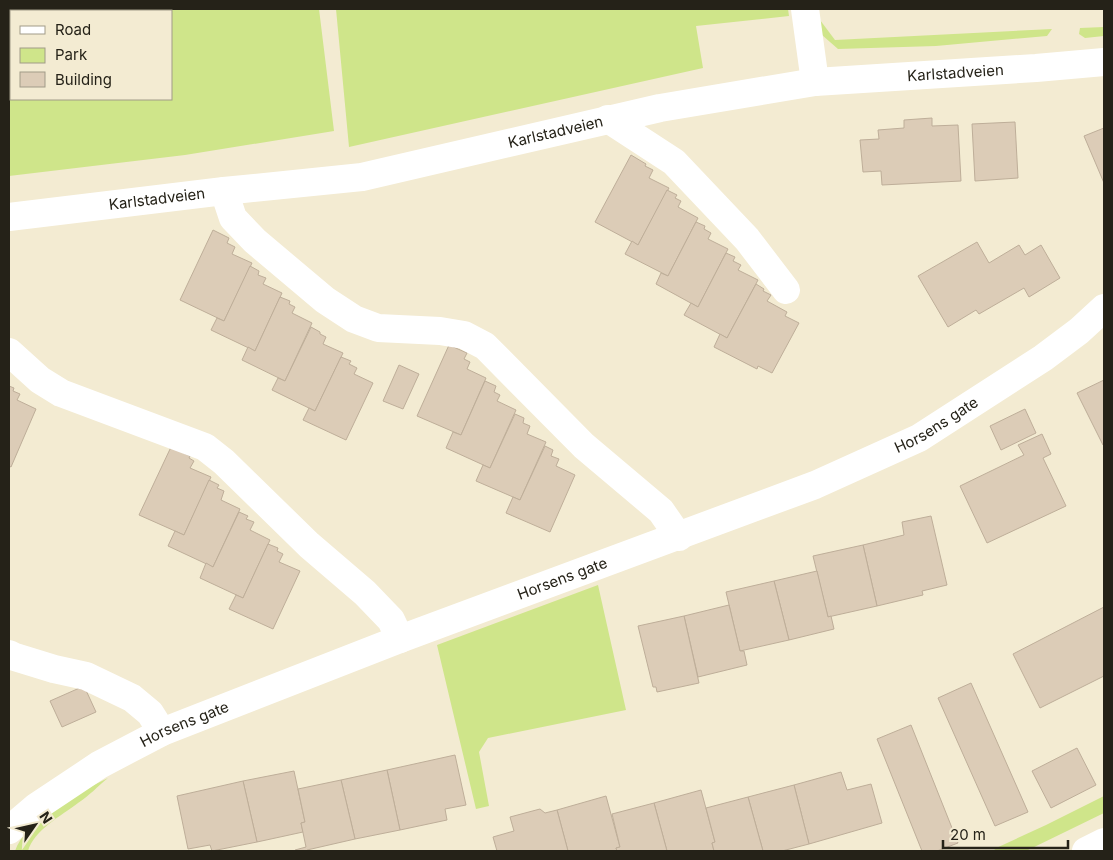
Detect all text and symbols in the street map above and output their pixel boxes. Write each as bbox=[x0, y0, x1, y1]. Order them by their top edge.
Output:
legend bbox=[10, 10, 172, 100]
text: Road bbox=[55, 20, 91, 39]
text: Park bbox=[55, 45, 88, 64]
street label: Karlstadveien bbox=[906, 60, 1004, 85]
text: Building bbox=[55, 70, 112, 89]
street label: Karlstadveien bbox=[506, 112, 605, 152]
street label: Karlstadveien bbox=[108, 183, 206, 214]
street label: Horsens gate bbox=[891, 392, 982, 457]
street label: Horsens gate bbox=[515, 553, 610, 604]
street label: Horsens gate bbox=[136, 697, 231, 751]
north arrow bbox=[10, 800, 60, 850]
text: N bbox=[36, 808, 56, 827]
scale bar bbox=[943, 818, 1068, 850]
text: 20 m bbox=[950, 825, 986, 844]

